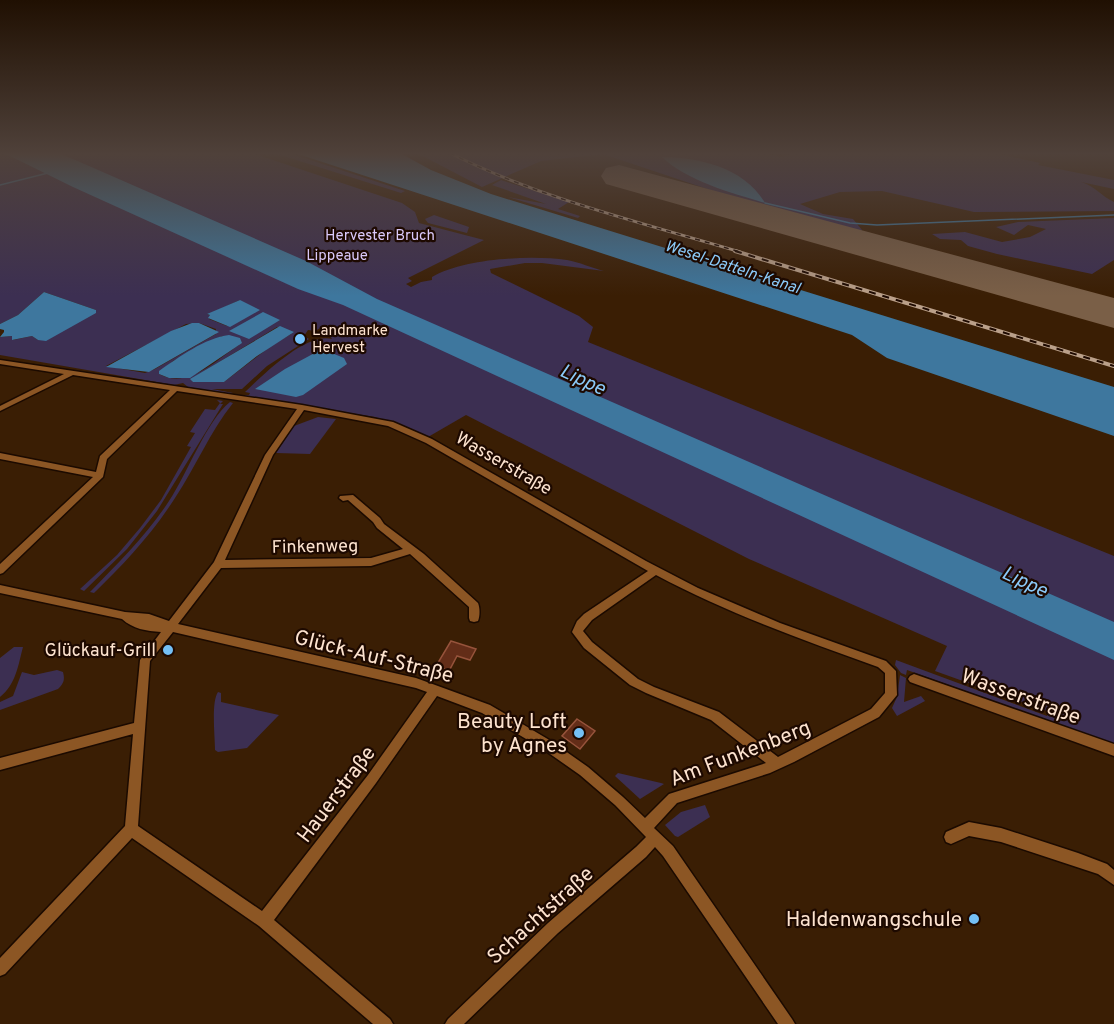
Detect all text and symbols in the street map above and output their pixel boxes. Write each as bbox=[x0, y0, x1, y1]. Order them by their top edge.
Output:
park label: Hervester Bruch bbox=[325, 227, 435, 246]
water label: Wesel-Datteln-Kanal bbox=[662, 237, 803, 299]
park label: Lippeaue bbox=[306, 247, 368, 266]
place label: Landmarke Hervest bbox=[312, 322, 388, 358]
marker: Landmarke Hervest bbox=[293, 332, 307, 346]
water label: Lippe bbox=[555, 359, 610, 403]
street label: Wasserstraße bbox=[451, 427, 556, 501]
street label: Finkenweg bbox=[272, 535, 358, 560]
water label: Lippe bbox=[997, 561, 1052, 605]
street label: Glück-Auf-Straße bbox=[291, 625, 456, 690]
place label: Glückauf-Grill bbox=[45, 640, 156, 663]
marker: Glückauf-Grill bbox=[161, 643, 175, 657]
street label: Wasserstraße bbox=[957, 663, 1084, 732]
place label: Beauty Loft by Agnes bbox=[457, 709, 567, 760]
street label: Am Funkenberg bbox=[666, 715, 815, 794]
marker: Beauty Loft by Agnes bbox=[572, 726, 586, 740]
street label: Hauerstraße bbox=[292, 741, 383, 849]
street label: Schachtstraße bbox=[482, 861, 600, 971]
place label: Haldenwangschule bbox=[786, 907, 962, 934]
marker: Haldenwangschule bbox=[967, 912, 981, 926]

